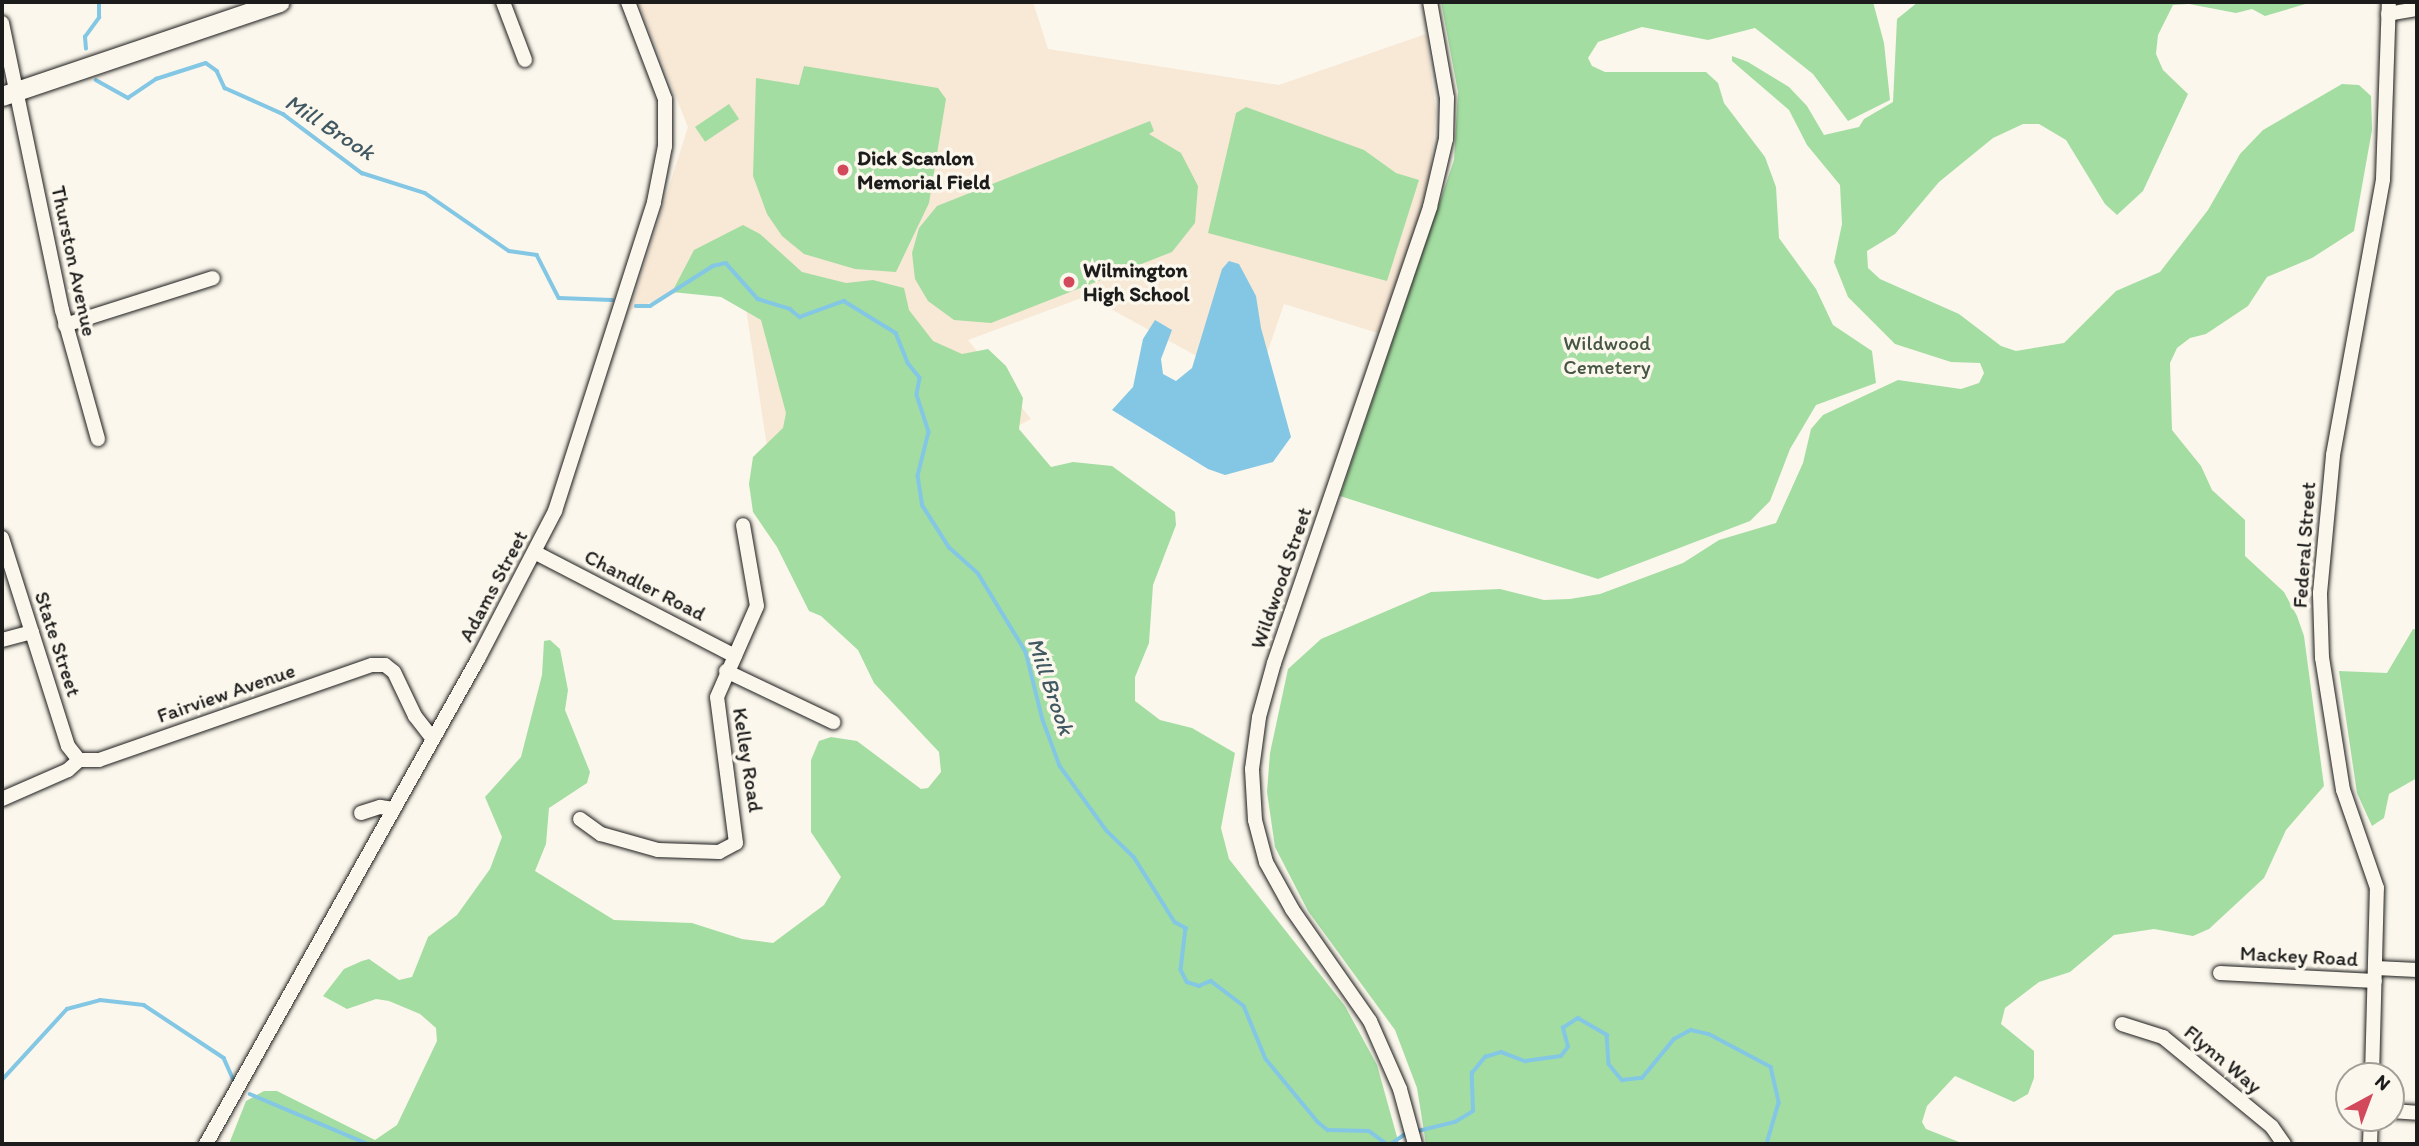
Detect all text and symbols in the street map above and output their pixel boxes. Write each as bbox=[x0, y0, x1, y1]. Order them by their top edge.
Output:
water label: Mill Brook bbox=[280, 88, 380, 166]
place label: Dick Scanlon Memorial Field bbox=[857, 145, 990, 195]
marker: Dick Scanlon Memorial Field bbox=[835, 162, 851, 178]
street label: Thurston Avenue bbox=[46, 184, 102, 338]
place label: Wilmington High School bbox=[1083, 257, 1189, 307]
marker: Wilmington High School bbox=[1061, 274, 1077, 290]
park label: Wildwood Cemetery bbox=[1563, 330, 1651, 380]
street label: Federal Street bbox=[2287, 481, 2321, 609]
street label: Wildwood Street bbox=[1245, 504, 1317, 652]
street label: Adams Street bbox=[453, 526, 533, 646]
street label: Chandler Road bbox=[580, 544, 710, 626]
street label: State Street bbox=[29, 588, 87, 700]
water label: Mill Brook bbox=[1021, 634, 1081, 738]
street label: Fairview Avenue bbox=[154, 658, 298, 728]
street label: Kelley Road bbox=[727, 706, 769, 814]
street label: Mackey Road bbox=[2239, 940, 2359, 972]
street label: Flynn Way bbox=[2179, 1020, 2267, 1098]
north arrow bbox=[2335, 1062, 2405, 1132]
text: N bbox=[2370, 1069, 2395, 1095]

